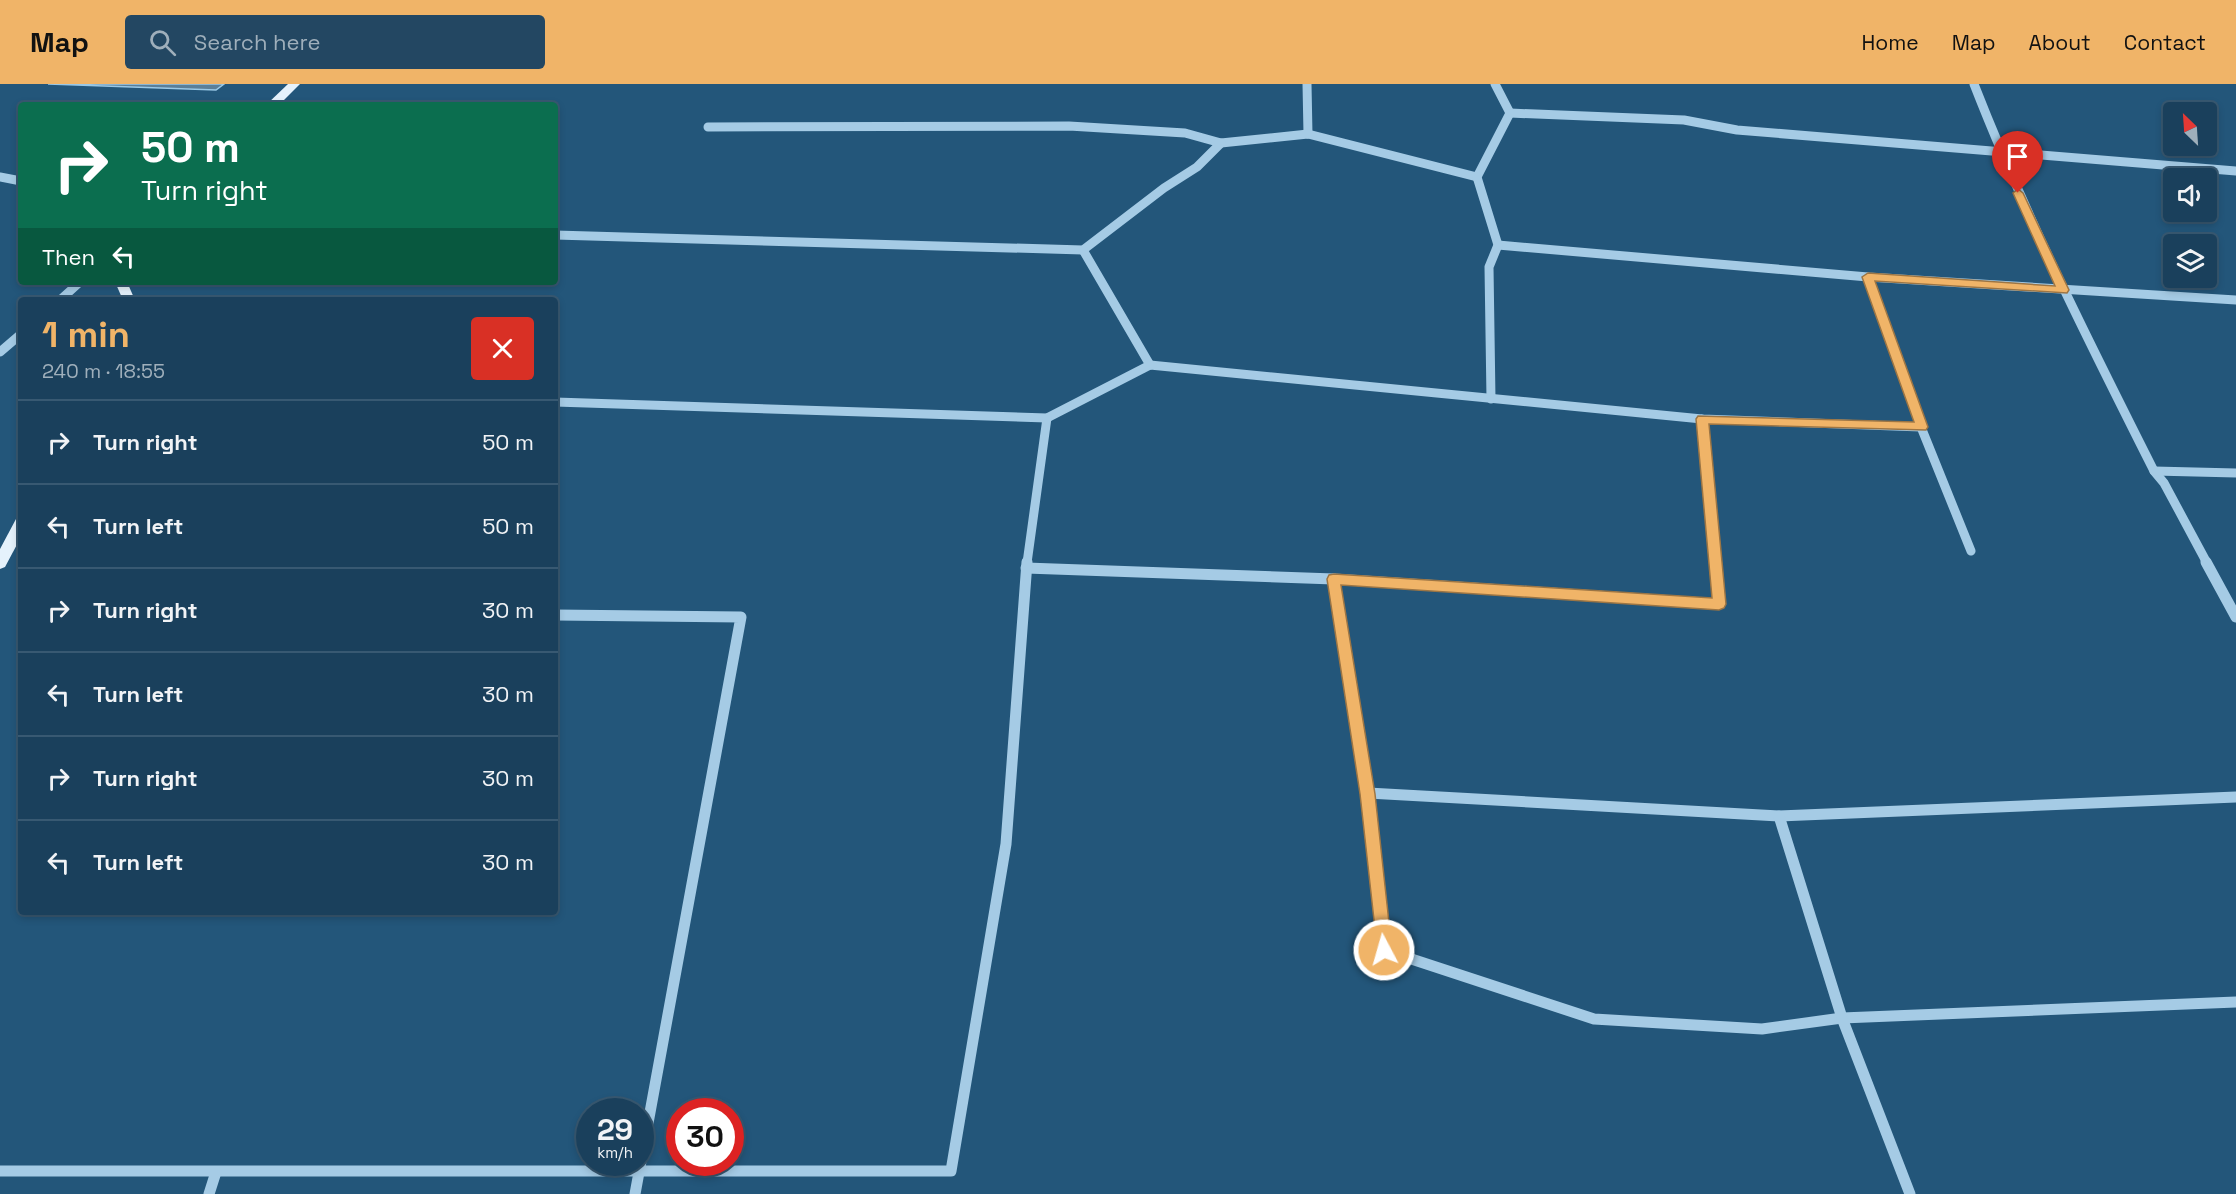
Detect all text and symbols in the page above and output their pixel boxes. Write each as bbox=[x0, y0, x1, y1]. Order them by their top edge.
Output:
search box bbox=[125, 15, 545, 69]
text: Map bbox=[30, 24, 89, 60]
icon: search bbox=[146, 26, 179, 59]
text: Search here bbox=[194, 28, 321, 56]
text: Home bbox=[1861, 29, 1919, 56]
text: Map bbox=[1952, 29, 1996, 56]
text: About bbox=[2029, 29, 2091, 56]
text: Contact bbox=[2124, 29, 2206, 56]
north arrow bbox=[2163, 102, 2217, 156]
map controls bbox=[2163, 102, 2217, 288]
text: 50 m bbox=[141, 121, 240, 174]
icon: right bbox=[42, 126, 120, 204]
pin bbox=[1992, 131, 2043, 193]
icon: arrive bbox=[2001, 140, 2034, 173]
button: sound bbox=[2163, 168, 2217, 222]
text: Turn right bbox=[141, 173, 268, 208]
button: layers bbox=[2163, 234, 2217, 288]
icon: left bbox=[107, 240, 140, 273]
text: Then bbox=[42, 243, 95, 271]
text: 1 min bbox=[42, 312, 130, 358]
button: close bbox=[471, 317, 534, 380]
text: 240 m · 18:55 bbox=[42, 358, 165, 384]
icon: right bbox=[42, 426, 75, 459]
text: Turn right bbox=[93, 428, 198, 456]
text: 50 m bbox=[482, 428, 534, 456]
icon: left bbox=[42, 510, 75, 543]
text: Turn left bbox=[93, 512, 183, 540]
text: 50 m bbox=[482, 512, 534, 540]
icon: right bbox=[42, 594, 75, 627]
text: Turn right bbox=[93, 596, 198, 624]
text: 30 m bbox=[482, 596, 534, 624]
icon: left bbox=[42, 678, 75, 711]
text: Turn left bbox=[93, 680, 183, 708]
text: 30 m bbox=[482, 680, 534, 708]
icon: right bbox=[42, 762, 75, 795]
text: Turn right bbox=[93, 764, 198, 792]
text: 30 m bbox=[482, 764, 534, 792]
icon: left bbox=[42, 846, 75, 879]
text: Turn left bbox=[93, 848, 183, 876]
text: 30 m bbox=[482, 848, 534, 876]
position arrow bbox=[1352, 918, 1416, 982]
speed limit sign: 30 bbox=[666, 1098, 744, 1176]
text: 29 bbox=[597, 1110, 633, 1149]
text: km/h bbox=[597, 1143, 633, 1162]

